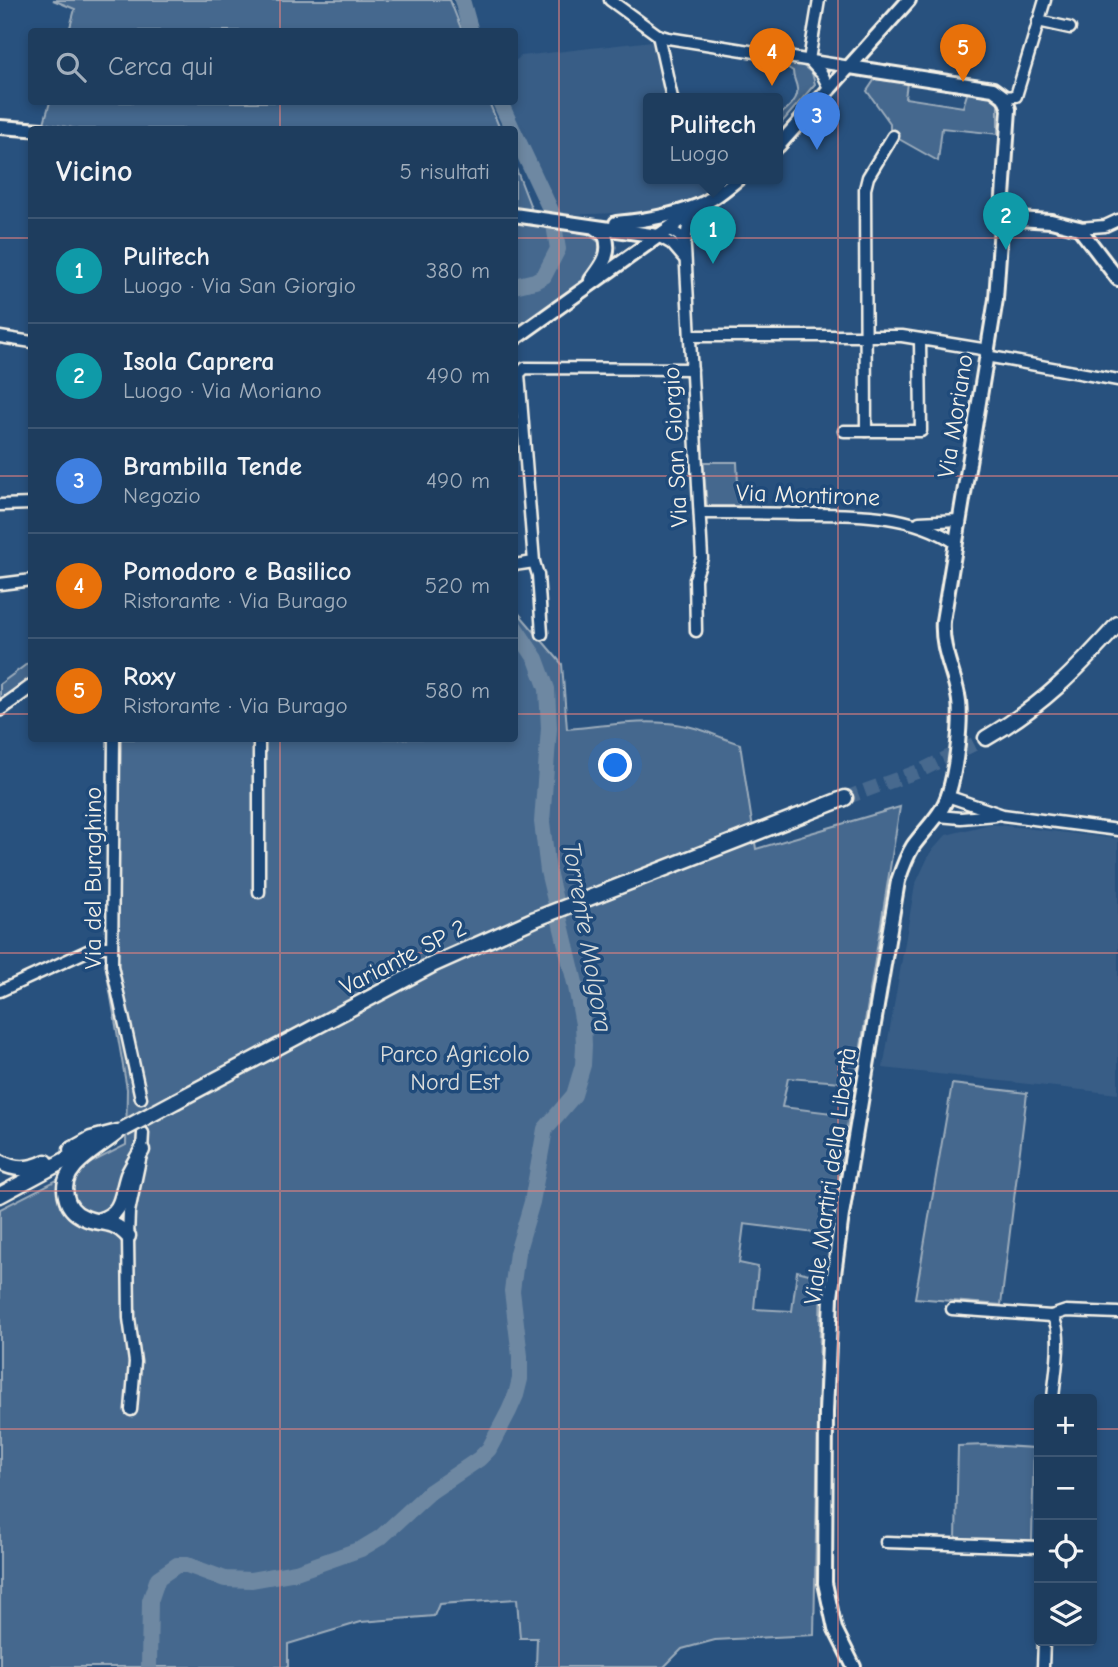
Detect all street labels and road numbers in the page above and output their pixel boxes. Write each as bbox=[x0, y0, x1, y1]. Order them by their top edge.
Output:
street label: Via Moriano bbox=[931, 352, 979, 480]
street label: Via San Giorgio bbox=[657, 366, 693, 528]
street label: Via Montirone bbox=[735, 478, 881, 512]
street label: Via del Buraghino bbox=[79, 787, 107, 969]
street label: Variante SP 2 bbox=[335, 913, 471, 1001]
street label: Viale Martiri della Libertà bbox=[798, 1046, 862, 1306]

